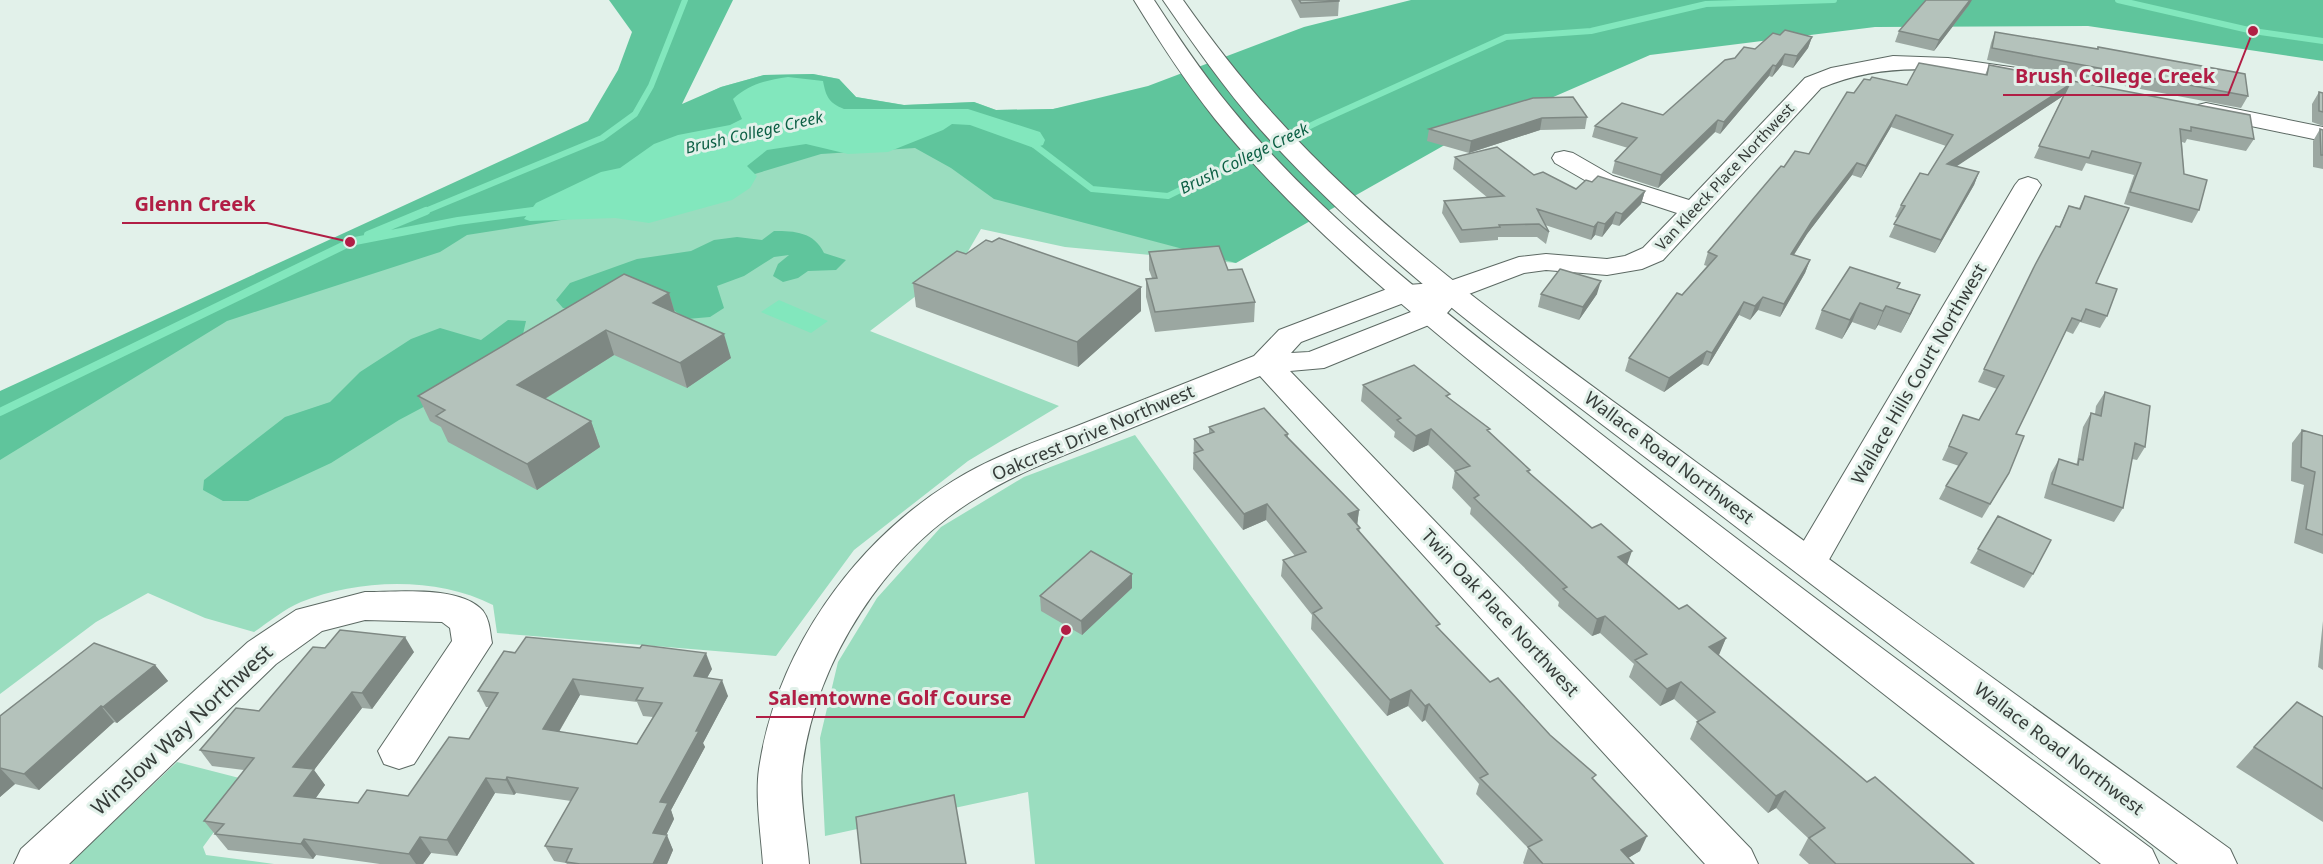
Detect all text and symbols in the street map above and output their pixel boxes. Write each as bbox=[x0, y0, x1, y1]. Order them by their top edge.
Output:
callout: Brush College Creek bbox=[2003, 57, 2228, 95]
text: Brush College Creek bbox=[2015, 62, 2216, 89]
street label: Van Kleeck Place Northwest bbox=[1651, 98, 1798, 254]
water label: Brush College Creek bbox=[683, 105, 826, 159]
water label: Brush College Creek bbox=[1176, 117, 1313, 199]
callout: Glenn Creek bbox=[122, 185, 267, 223]
text: Glenn Creek bbox=[134, 190, 256, 217]
street label: Wallace Hills Court Northwest bbox=[1845, 258, 1992, 488]
street label: Oakcrest Drive Northwest bbox=[988, 378, 1198, 486]
street label: Wallace Road Northwest bbox=[1580, 386, 1760, 529]
street label: Twin Oak Place Northwest bbox=[1417, 523, 1585, 702]
street label: Winslow Way Northwest bbox=[85, 637, 278, 821]
street label: Wallace Road Northwest bbox=[1970, 677, 2150, 820]
callout: Salemtowne Golf Course bbox=[756, 679, 1024, 717]
text: Salemtowne Golf Course bbox=[768, 684, 1012, 711]

